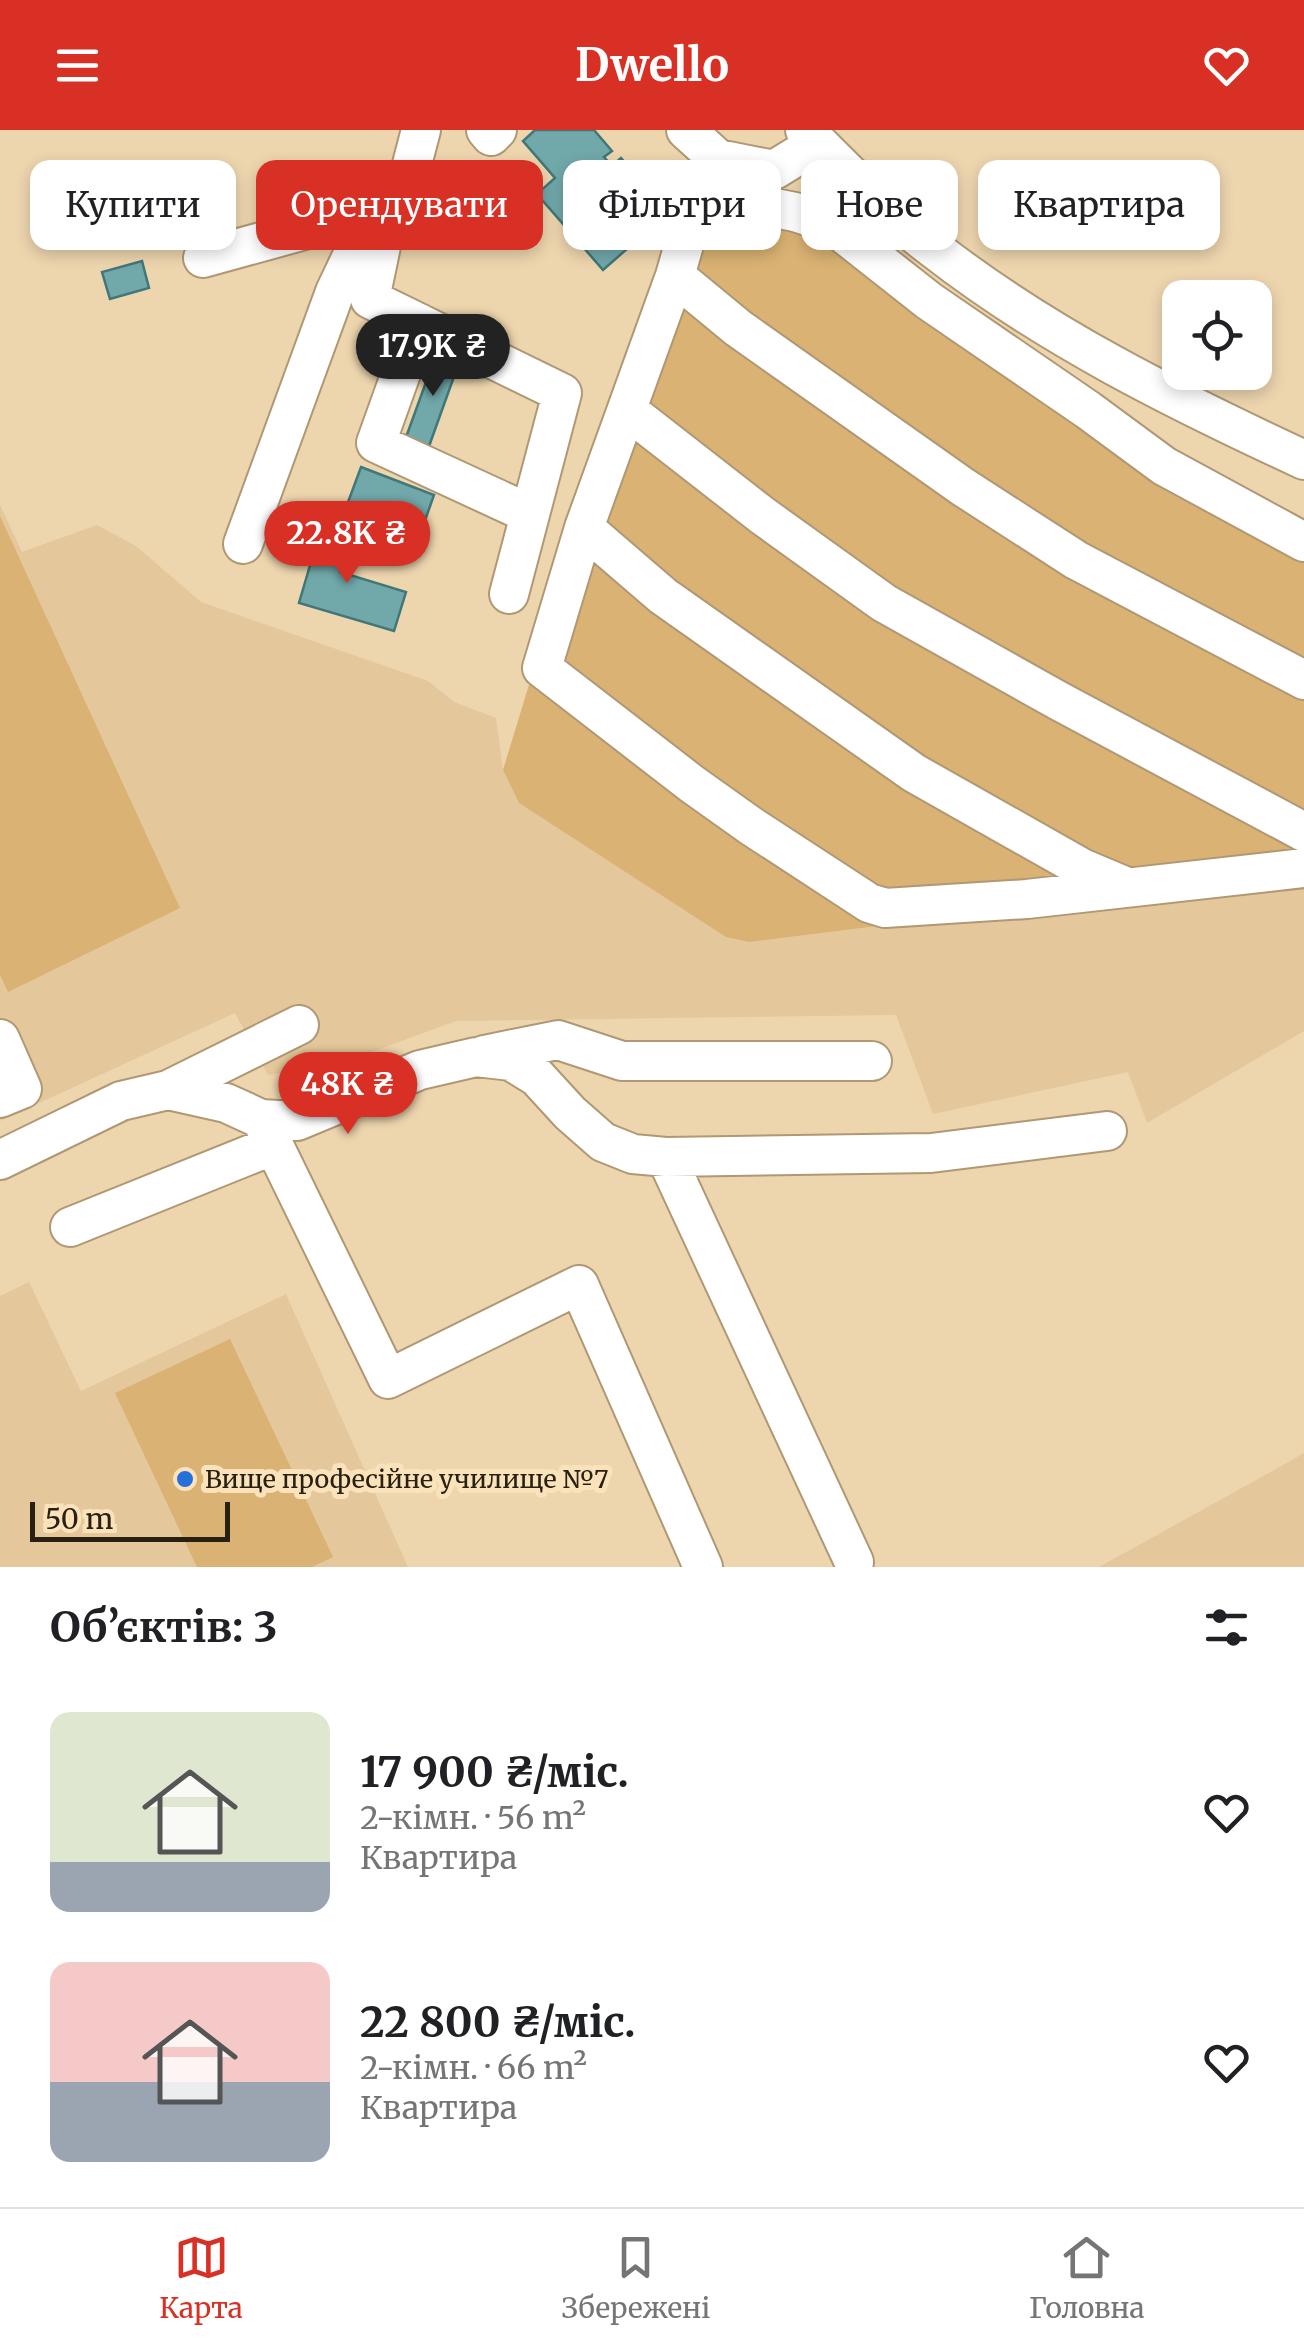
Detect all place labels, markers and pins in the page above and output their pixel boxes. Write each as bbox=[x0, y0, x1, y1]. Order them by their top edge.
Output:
pin: 17.9K ₴ bbox=[341, 314, 525, 399]
pin: 22.8K ₴ bbox=[255, 501, 439, 586]
pin: 48K ₴ bbox=[278, 1052, 418, 1137]
place label: Вище професійне училище №7 bbox=[205, 1463, 609, 1495]
marker: Вище професійне училище №7 bbox=[174, 1468, 196, 1490]

